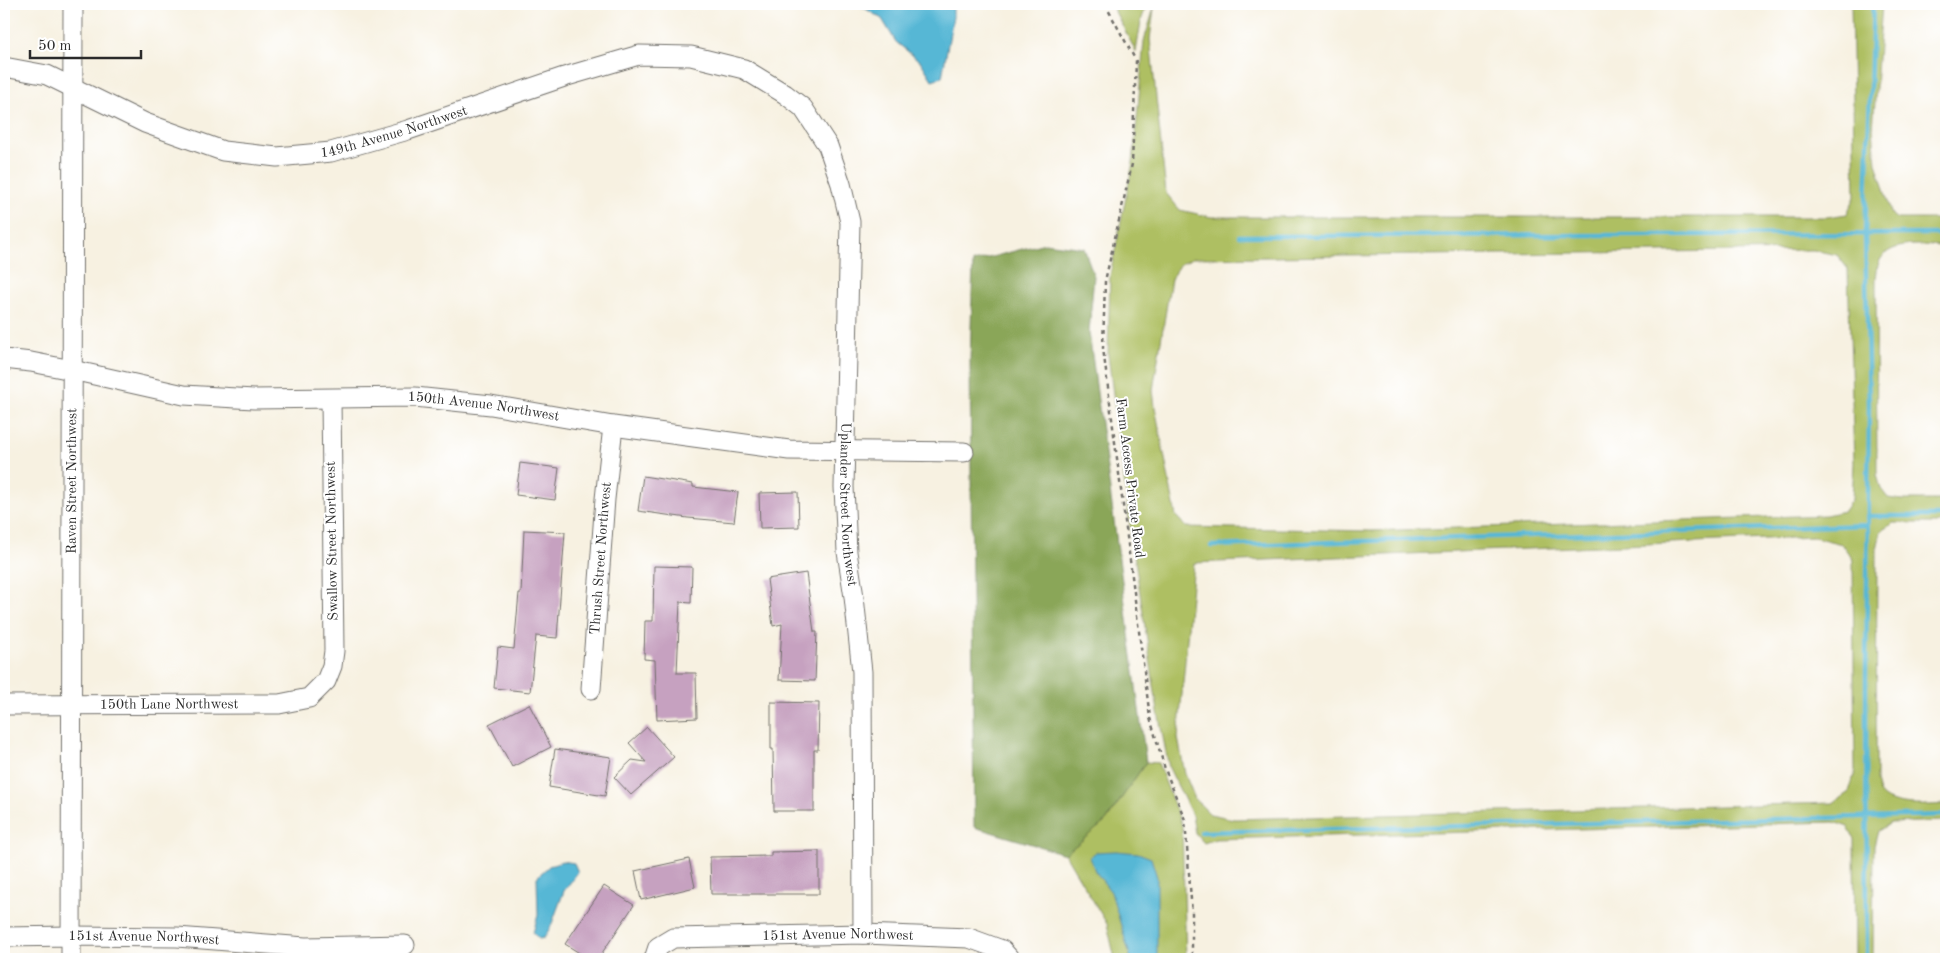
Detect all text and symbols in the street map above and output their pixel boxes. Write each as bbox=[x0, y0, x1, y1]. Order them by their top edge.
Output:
scale bar bbox=[30, 28, 141, 60]
text: 50 m bbox=[38, 39, 72, 54]
street label: 149th Avenue Northwest bbox=[320, 103, 469, 160]
street label: 150th Avenue Northwest bbox=[408, 390, 560, 424]
street label: Farm Access Private Road bbox=[1113, 397, 1147, 559]
street label: Raven Street Northwest bbox=[65, 408, 79, 554]
street label: Uplander Street Northwest bbox=[837, 422, 859, 588]
street label: Swallow Street Northwest bbox=[324, 461, 340, 621]
street label: Thrush Street Northwest bbox=[588, 481, 614, 635]
street label: 150th Lane Northwest bbox=[100, 697, 238, 712]
street label: 151st Avenue Northwest bbox=[762, 927, 914, 943]
street label: 151st Avenue Northwest bbox=[68, 929, 220, 947]

